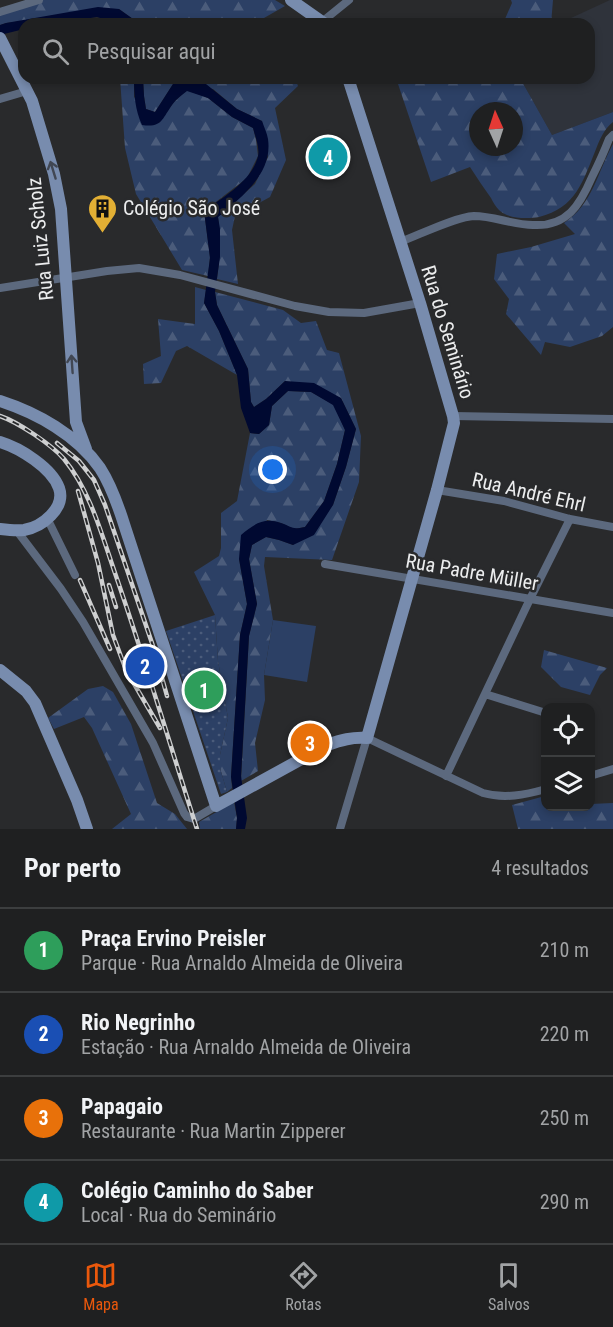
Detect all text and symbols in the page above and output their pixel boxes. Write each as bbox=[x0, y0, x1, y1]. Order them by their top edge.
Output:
search box bbox=[18, 18, 595, 84]
icon: search bbox=[39, 35, 72, 68]
text: Pesquisar aqui bbox=[87, 39, 216, 64]
north arrow bbox=[469, 102, 523, 156]
pin: 4 bbox=[308, 134, 348, 180]
one-way arrow bbox=[47, 161, 58, 180]
street label: Rua Luiz Scholz bbox=[22, 176, 58, 302]
building icon: Colégio São José bbox=[86, 192, 118, 234]
place label: Colégio São José bbox=[123, 196, 260, 220]
street label: Rua do Seminário bbox=[416, 262, 480, 402]
one-way arrow bbox=[66, 354, 77, 374]
your location bbox=[258, 455, 287, 484]
street label: Rua André Ehrl bbox=[470, 467, 588, 517]
street label: Rua Padre Müller bbox=[404, 549, 540, 595]
pin: 2 bbox=[126, 644, 164, 688]
pin: 1 bbox=[184, 668, 224, 712]
map controls bbox=[541, 703, 595, 811]
button: locate bbox=[541, 703, 595, 757]
pin: 3 bbox=[290, 720, 330, 766]
button: layers bbox=[541, 757, 595, 811]
text: Por perto bbox=[24, 853, 121, 883]
text: 4 resultados bbox=[491, 856, 589, 880]
text: Praça Ervino Preisler bbox=[81, 926, 266, 951]
text: 1 bbox=[38, 938, 49, 962]
text: 210 m bbox=[540, 938, 589, 962]
text: Parque · Rua Arnaldo Almeida de Oliveira bbox=[81, 951, 403, 975]
text: Rio Negrinho bbox=[81, 1010, 195, 1035]
text: 2 bbox=[38, 1022, 49, 1046]
text: 220 m bbox=[540, 1022, 589, 1046]
text: Estação · Rua Arnaldo Almeida de Oliveira bbox=[81, 1035, 411, 1059]
text: Papagaio bbox=[81, 1094, 163, 1119]
text: 3 bbox=[38, 1106, 49, 1130]
text: 250 m bbox=[540, 1106, 589, 1130]
text: Restaurante · Rua Martin Zipperer bbox=[81, 1119, 346, 1143]
text: Colégio Caminho do Saber bbox=[81, 1178, 313, 1203]
text: 4 bbox=[38, 1190, 49, 1214]
text: 290 m bbox=[540, 1190, 589, 1214]
text: Local · Rua do Seminário bbox=[81, 1203, 276, 1227]
tab: Mapa bbox=[83, 1259, 119, 1314]
tab: Rotas bbox=[285, 1259, 321, 1314]
tab: Salvos bbox=[488, 1259, 530, 1314]

